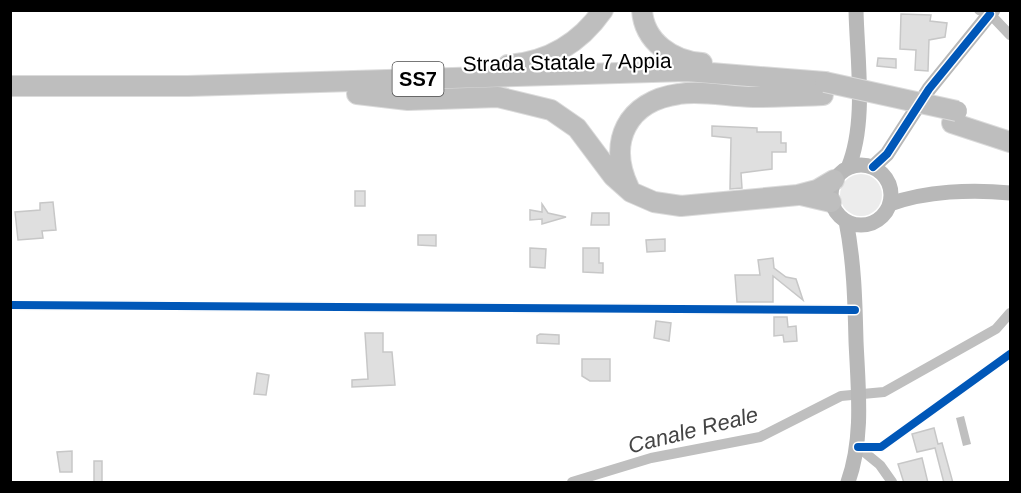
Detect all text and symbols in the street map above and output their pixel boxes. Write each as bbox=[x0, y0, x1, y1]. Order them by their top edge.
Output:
street label: Strada Statale 7 Appia bbox=[462, 49, 672, 75]
road number: SS7 bbox=[392, 62, 444, 96]
water label: Canale Reale bbox=[625, 402, 761, 458]

